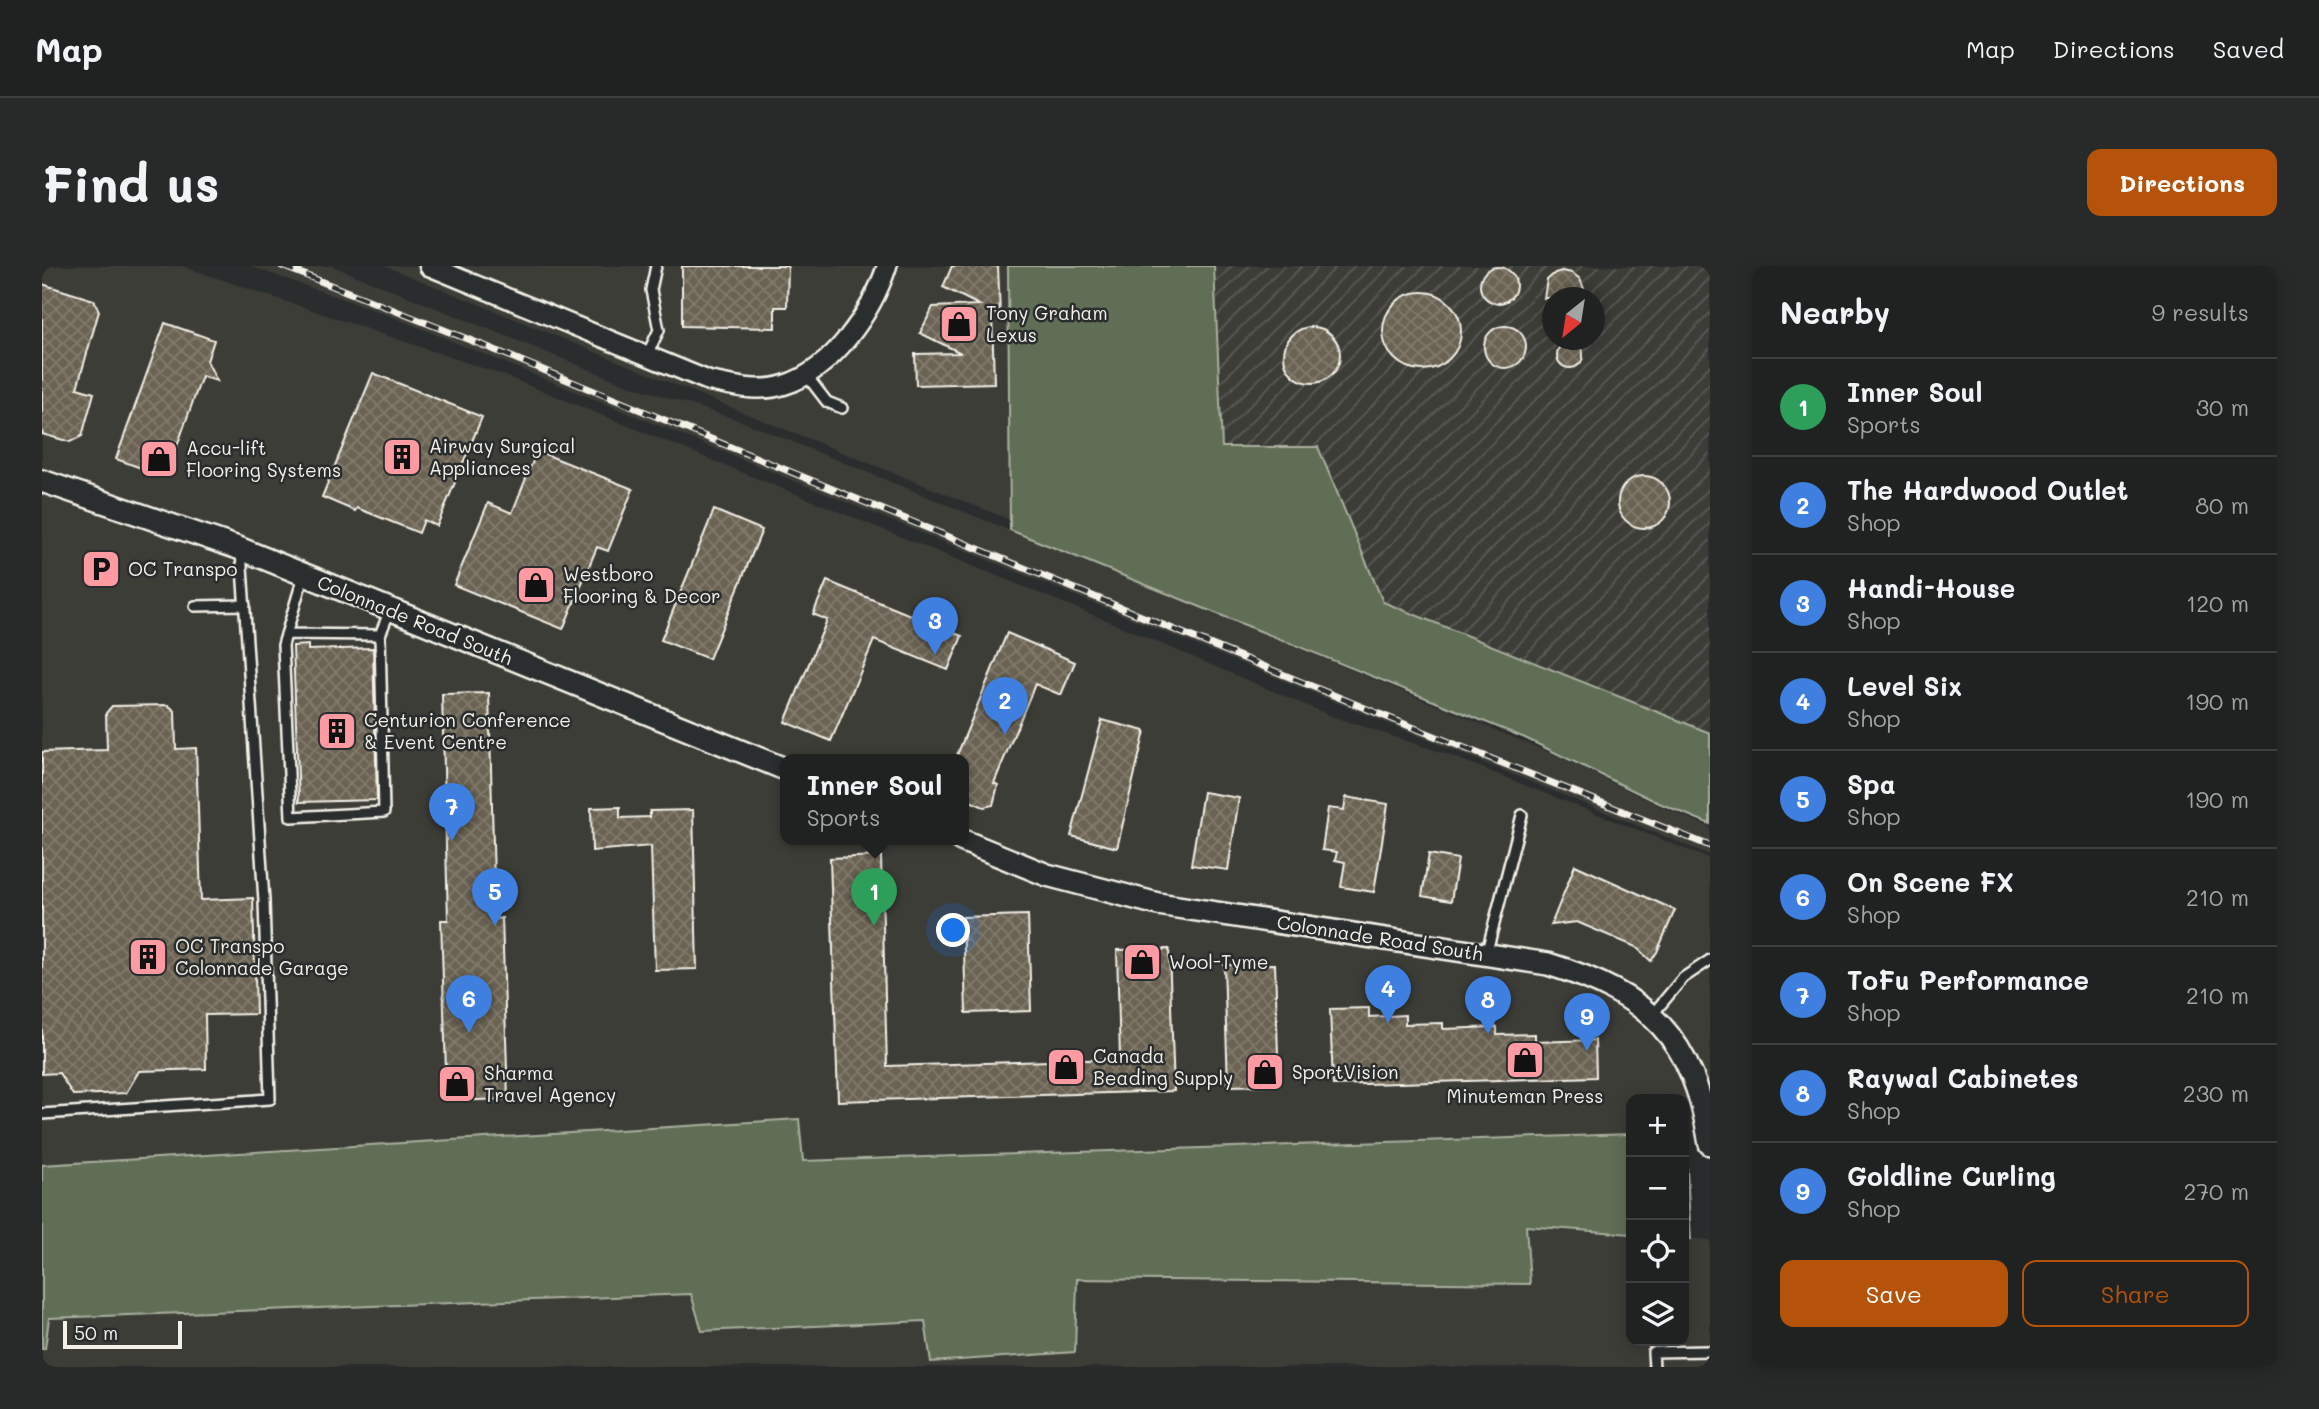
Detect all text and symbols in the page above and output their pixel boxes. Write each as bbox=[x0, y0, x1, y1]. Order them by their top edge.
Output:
text: Map bbox=[35, 27, 103, 70]
text: Map bbox=[1966, 33, 2015, 64]
text: Directions bbox=[2053, 33, 2175, 64]
text: Saved bbox=[2213, 33, 2284, 64]
button: Directions bbox=[2087, 149, 2277, 216]
text: Find us bbox=[42, 151, 220, 214]
north arrow bbox=[1542, 287, 1605, 350]
text: Nearby bbox=[1780, 292, 1890, 332]
text: 9 results bbox=[2151, 297, 2249, 327]
place label: Tony Graham Lexus bbox=[986, 300, 1108, 347]
shop icon: Tony Graham Lexus bbox=[938, 303, 980, 345]
text: Inner Soul bbox=[1847, 375, 1983, 409]
text: 1 bbox=[1798, 392, 1808, 422]
text: 30 m bbox=[2196, 392, 2249, 422]
text: Sports bbox=[1847, 409, 1921, 439]
place label: Airway Surgical Appliances bbox=[429, 433, 575, 480]
place label: Accu-lift Flooring Systems bbox=[186, 435, 341, 482]
building icon: Airway Surgical Appliances bbox=[381, 436, 423, 478]
shop icon: Accu-lift Flooring Systems bbox=[138, 438, 180, 480]
text: The Hardwood Outlet bbox=[1847, 473, 2128, 507]
text: 2 bbox=[1797, 490, 1809, 520]
text: 80 m bbox=[2195, 490, 2249, 520]
text: Shop bbox=[1847, 507, 1901, 537]
parking icon: OC Transpo bbox=[80, 548, 122, 590]
place label: OC Transpo bbox=[128, 556, 237, 581]
place label: Westboro Flooring & Decor bbox=[563, 561, 721, 608]
shop icon: Westboro Flooring & Decor bbox=[515, 564, 557, 606]
street label: Colonnade Road South bbox=[314, 569, 517, 670]
text: Handi-House bbox=[1847, 571, 2015, 605]
text: 3 bbox=[1796, 588, 1810, 618]
text: 120 m bbox=[2186, 588, 2249, 618]
pin: 3 bbox=[912, 597, 958, 655]
text: Shop bbox=[1847, 605, 1901, 635]
text: Level Six bbox=[1847, 669, 1962, 703]
pin: 2 bbox=[982, 677, 1028, 735]
text: 4 bbox=[1796, 686, 1810, 716]
text: 190 m bbox=[2185, 686, 2249, 716]
text: Shop bbox=[1847, 703, 1901, 733]
place label: Centurion Conference & Event Centre bbox=[364, 707, 571, 754]
building icon: Centurion Conference & Event Centre bbox=[316, 710, 358, 752]
popup bbox=[780, 754, 969, 845]
text: Spa bbox=[1847, 767, 1896, 801]
text: Inner Soul bbox=[807, 768, 942, 802]
pin: 7 bbox=[429, 783, 475, 841]
text: 5 bbox=[1796, 784, 1810, 814]
text: 190 m bbox=[2185, 784, 2249, 814]
text: Shop bbox=[1847, 801, 1901, 831]
text: Sports bbox=[807, 802, 880, 832]
text: On Scene FX bbox=[1847, 865, 2014, 899]
pin: 5 bbox=[472, 868, 518, 926]
pin: 1 bbox=[851, 868, 897, 926]
text: 6 bbox=[1796, 882, 1810, 912]
text: 210 m bbox=[2186, 882, 2249, 912]
text: Shop bbox=[1847, 899, 1901, 929]
street label: Colonnade Road South bbox=[1275, 909, 1485, 966]
your location bbox=[936, 913, 970, 947]
place label: OC Transpo Colonnade Garage bbox=[175, 933, 349, 980]
building icon: OC Transpo Colonnade Garage bbox=[127, 936, 169, 978]
shop icon: Wool-Tyme bbox=[1121, 941, 1163, 983]
place label: Wool-Tyme bbox=[1169, 949, 1268, 974]
text: ToFu Performance bbox=[1847, 963, 2089, 997]
pin: 4 bbox=[1365, 965, 1411, 1023]
pin: 6 bbox=[446, 975, 492, 1033]
pin: 8 bbox=[1465, 976, 1511, 1034]
text: 7 bbox=[1797, 980, 1809, 1010]
text: 210 m bbox=[2186, 980, 2249, 1010]
pin: 9 bbox=[1564, 993, 1610, 1051]
text: Shop bbox=[1847, 997, 1901, 1027]
shop icon: Minuteman Press bbox=[1504, 1039, 1546, 1081]
place label: Canada Beading Supply bbox=[1093, 1043, 1233, 1090]
shop icon: Canada Beading Supply bbox=[1045, 1046, 1087, 1088]
shop icon: SportVision bbox=[1244, 1051, 1286, 1093]
place label: SportVision bbox=[1292, 1059, 1398, 1084]
place label: Sharma Travel Agency bbox=[484, 1060, 616, 1107]
text: Raywal Cabinetes bbox=[1847, 1061, 2079, 1095]
shop icon: Sharma Travel Agency bbox=[436, 1063, 478, 1105]
text: 8 bbox=[1796, 1078, 1810, 1108]
text: 230 m bbox=[2183, 1078, 2249, 1108]
place label: Minuteman Press bbox=[1447, 1083, 1603, 1108]
map controls bbox=[1626, 1094, 1689, 1346]
button: + bbox=[1626, 1094, 1689, 1157]
text: Shop bbox=[1847, 1095, 1901, 1125]
button: − bbox=[1626, 1157, 1689, 1220]
text: Goldline Curling bbox=[1847, 1159, 2056, 1193]
text: 9 bbox=[1796, 1176, 1810, 1206]
text: 270 m bbox=[2184, 1176, 2249, 1206]
text: Shop bbox=[1847, 1193, 1901, 1223]
button: locate bbox=[1626, 1220, 1689, 1283]
button: Save bbox=[1780, 1260, 2008, 1327]
button: Share bbox=[2022, 1260, 2249, 1327]
button: layers bbox=[1626, 1283, 1689, 1346]
scale bar bbox=[63, 1318, 182, 1350]
text: 50 m bbox=[74, 1320, 118, 1345]

